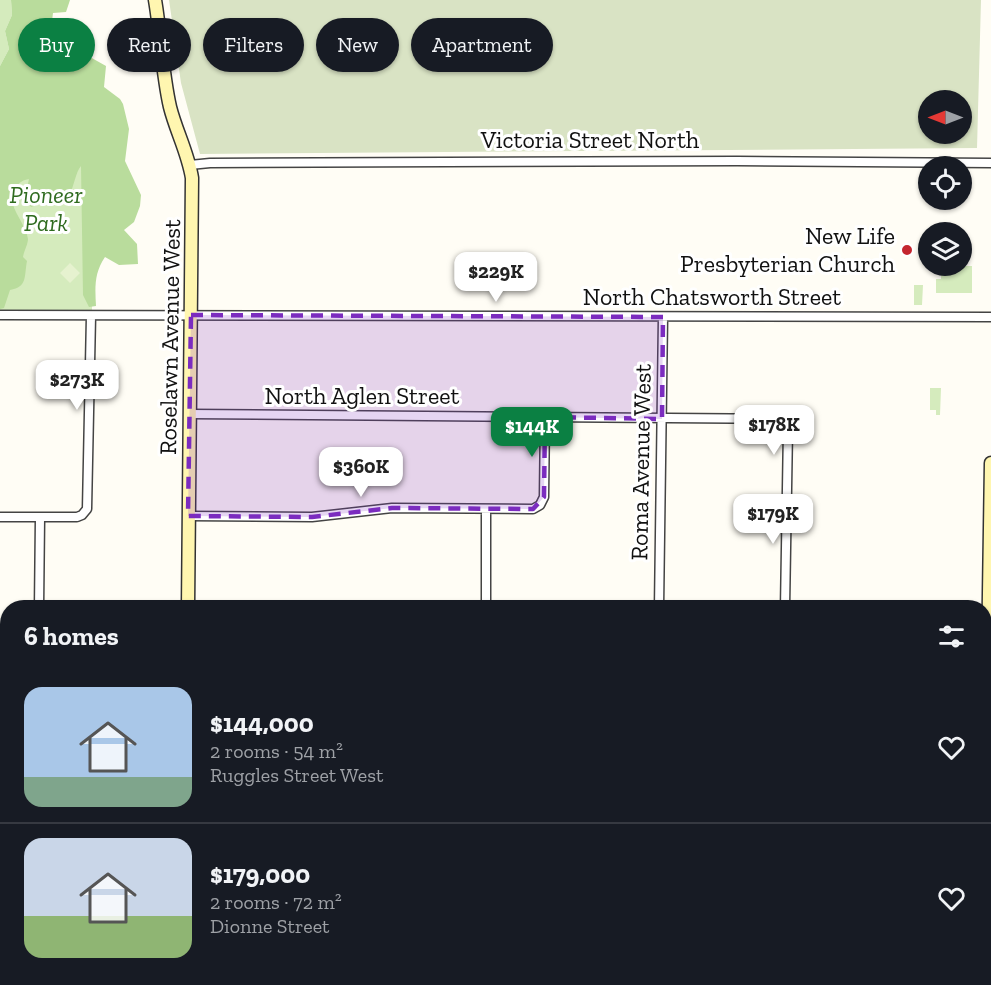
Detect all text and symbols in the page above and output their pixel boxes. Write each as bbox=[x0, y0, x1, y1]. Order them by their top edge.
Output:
chip: Buy bbox=[18, 18, 95, 72]
chip: Rent bbox=[107, 18, 191, 72]
chip: Filters bbox=[203, 18, 304, 72]
chip: New bbox=[316, 18, 399, 72]
chip: Apartment bbox=[411, 18, 553, 72]
north arrow bbox=[918, 90, 972, 144]
map controls bbox=[918, 90, 972, 276]
street label: Victoria Street North bbox=[480, 125, 700, 154]
button: locate bbox=[918, 156, 972, 210]
park label: Pioneer Park bbox=[10, 180, 83, 237]
street label: Roselawn Avenue West bbox=[153, 219, 186, 455]
place label: New Life Presbyterian Church bbox=[680, 221, 896, 278]
button: layers bbox=[918, 222, 972, 276]
marker: New Life Presbyterian Church bbox=[900, 243, 914, 257]
pin: $229K bbox=[454, 252, 538, 303]
text: $229K bbox=[468, 259, 524, 283]
street label: North Chatsworth Street bbox=[583, 282, 841, 311]
pin: $273K bbox=[35, 360, 119, 411]
street label: Roma Avenue West bbox=[624, 363, 657, 561]
text: $273K bbox=[50, 367, 104, 391]
street label: North Aglen Street bbox=[265, 381, 460, 410]
pin: $178K bbox=[732, 405, 816, 456]
pin: $144K bbox=[490, 407, 574, 458]
text: $178K bbox=[748, 412, 800, 436]
text: $144K bbox=[505, 414, 559, 438]
pin: $360K bbox=[319, 447, 403, 498]
text: $360K bbox=[333, 454, 389, 478]
pin: $179K bbox=[731, 494, 815, 545]
text: $179K bbox=[747, 501, 799, 525]
text: 6 homes bbox=[24, 620, 119, 652]
icon: filters bbox=[935, 620, 968, 653]
text: $144,000 bbox=[210, 707, 314, 739]
icon: home bbox=[72, 711, 144, 783]
icon: heart bbox=[935, 731, 968, 764]
text: 2 rooms · 54 m² bbox=[210, 739, 343, 763]
text: Ruggles Street West bbox=[210, 763, 383, 787]
text: $179,000 bbox=[210, 858, 310, 890]
icon: home bbox=[72, 862, 144, 934]
icon: heart bbox=[935, 882, 968, 915]
text: 2 rooms · 72 m² bbox=[210, 890, 342, 914]
text: Dionne Street bbox=[210, 914, 330, 938]

